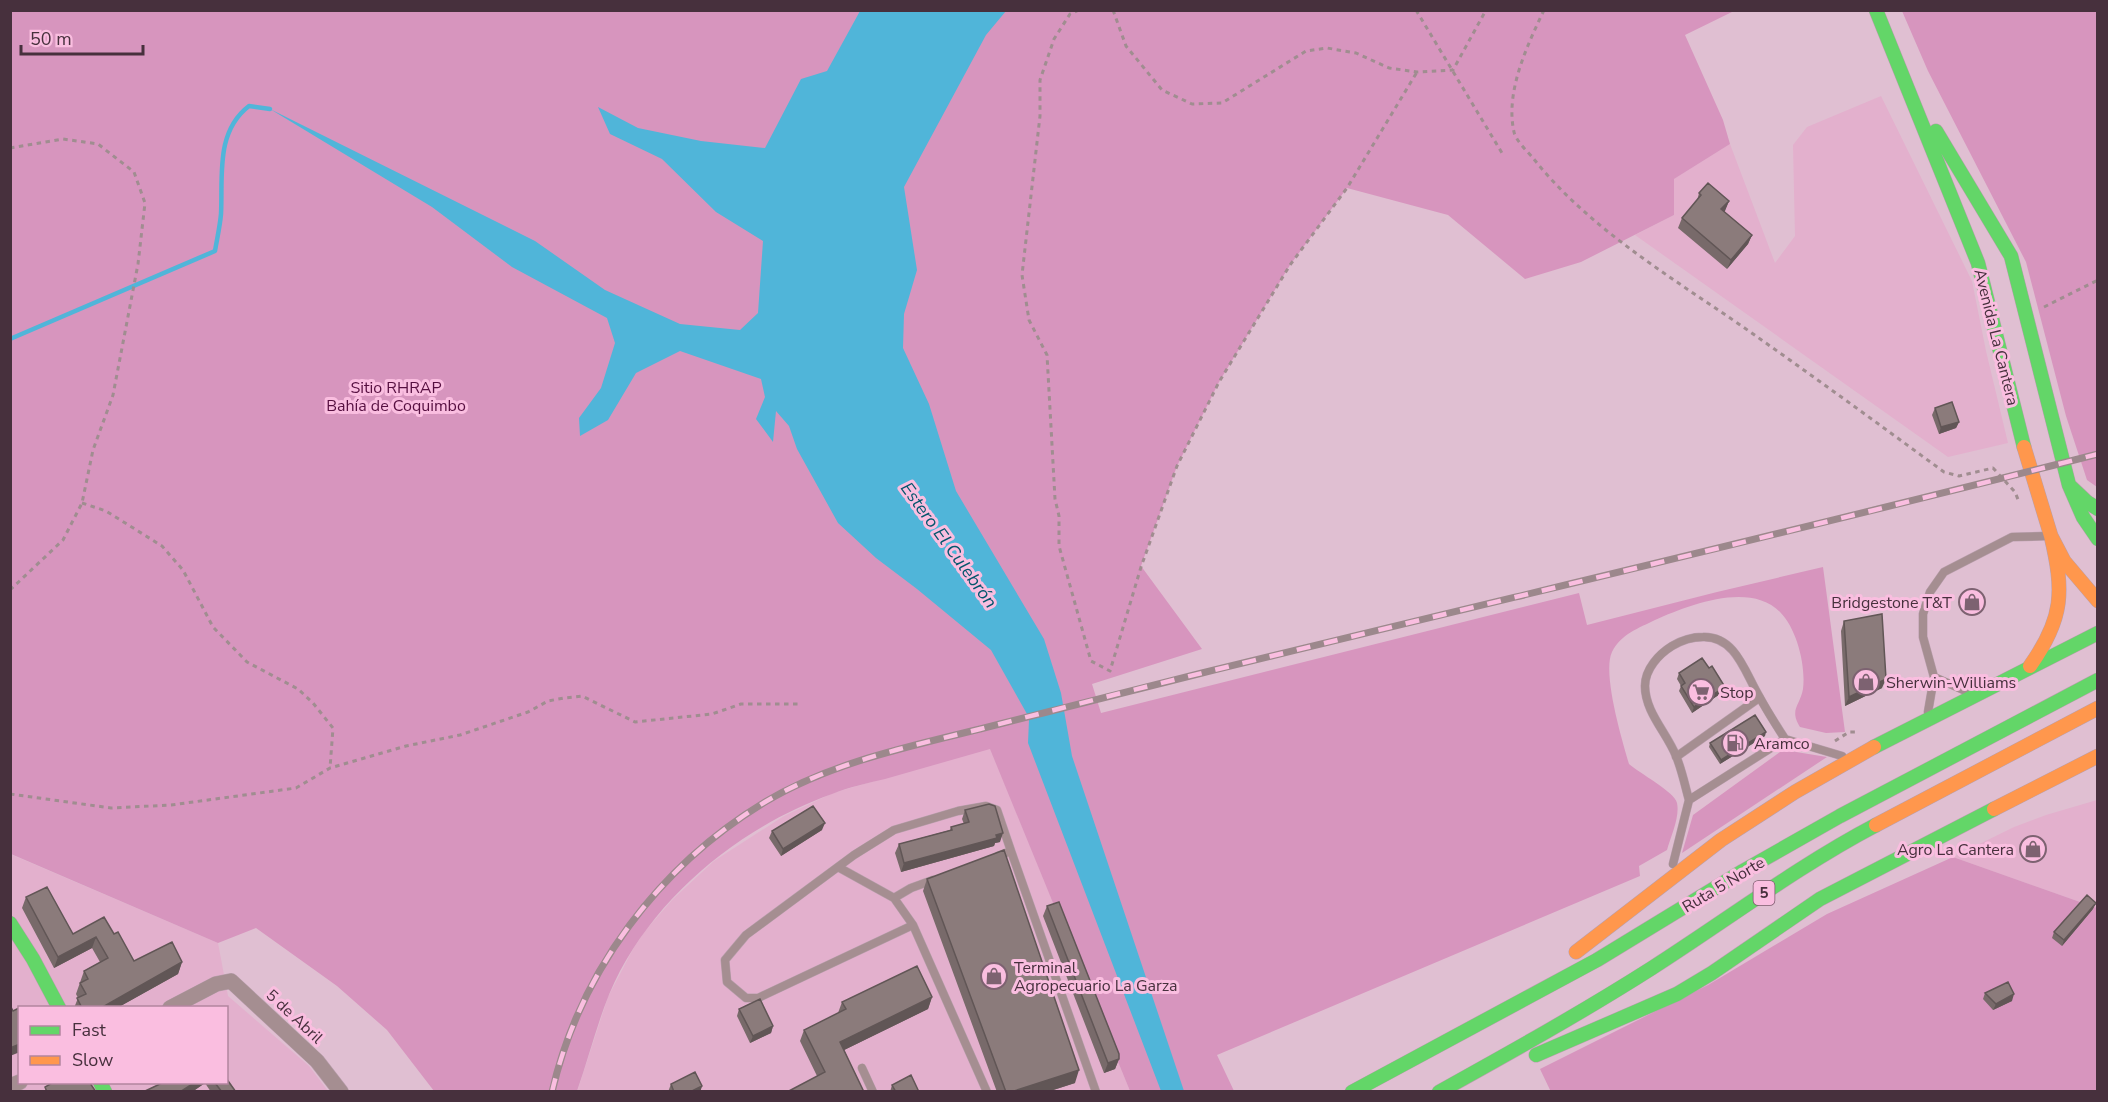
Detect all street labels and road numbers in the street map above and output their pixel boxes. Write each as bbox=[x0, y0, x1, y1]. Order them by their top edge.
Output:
street label: Avenida La Cantera bbox=[1968, 267, 2024, 408]
street label: Ruta 5 Norte bbox=[1678, 852, 1768, 916]
road number: 5 bbox=[1754, 881, 1774, 905]
street label: 5 de Abril bbox=[261, 985, 328, 1049]

